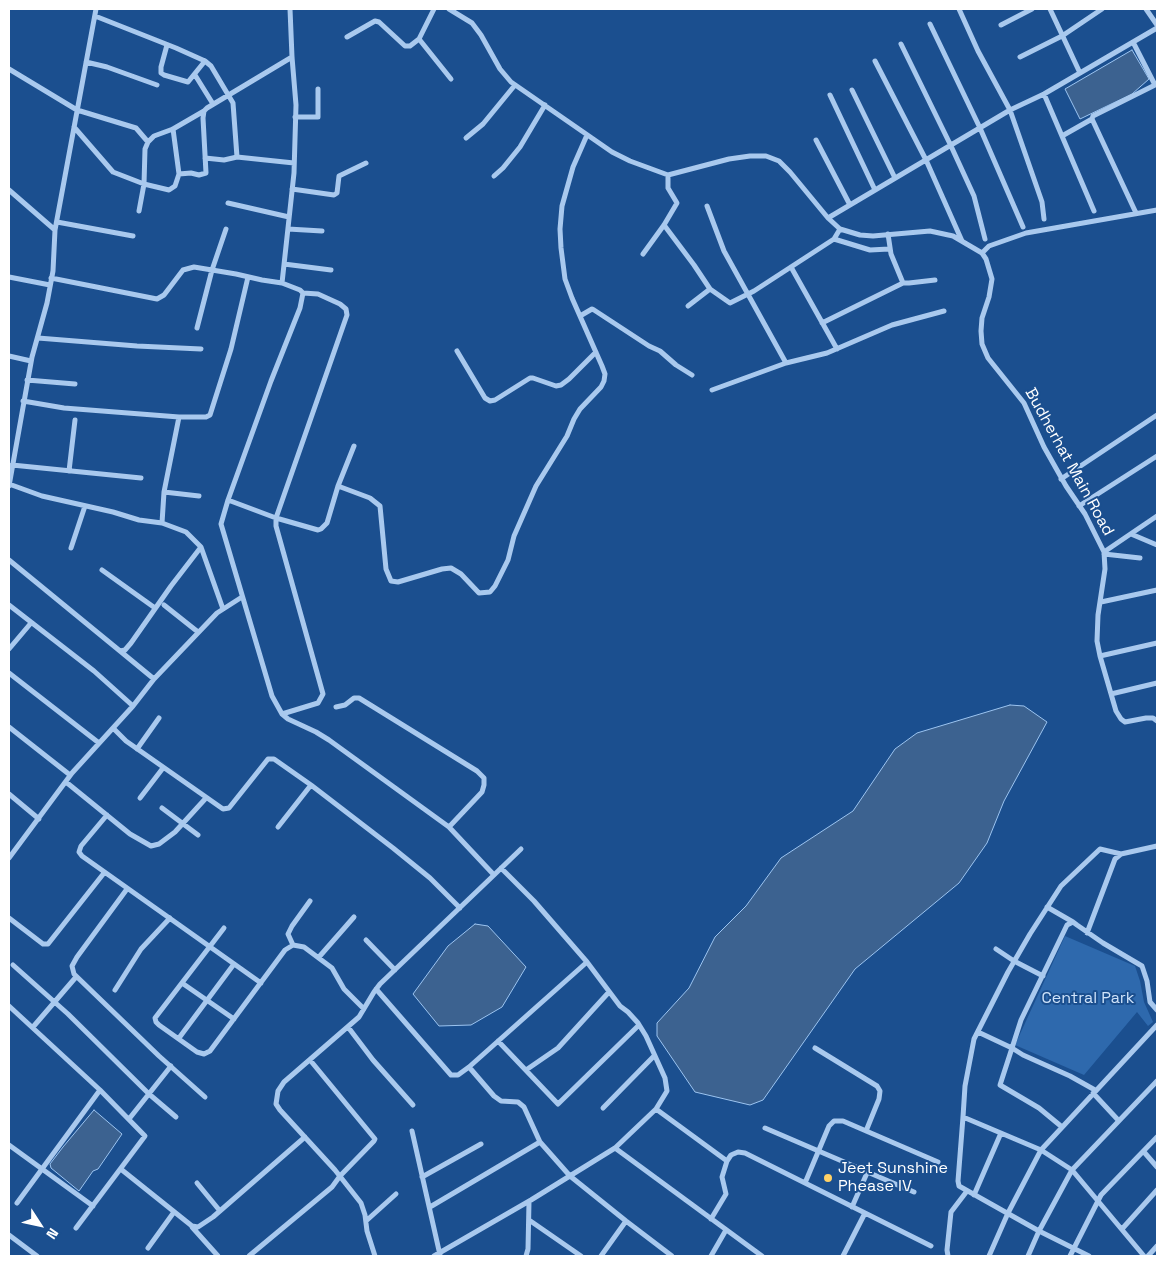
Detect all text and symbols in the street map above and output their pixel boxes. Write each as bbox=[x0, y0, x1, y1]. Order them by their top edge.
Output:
street label: Budherhat Main Road bbox=[1020, 385, 1118, 539]
park label: Central Park bbox=[1042, 989, 1134, 1009]
place label: Jeet Sunshine Phease IV bbox=[838, 1159, 948, 1197]
marker: Jeet Sunshine Phease IV bbox=[822, 1172, 834, 1184]
north arrow bbox=[15, 1200, 65, 1250]
text: N bbox=[42, 1225, 62, 1243]

